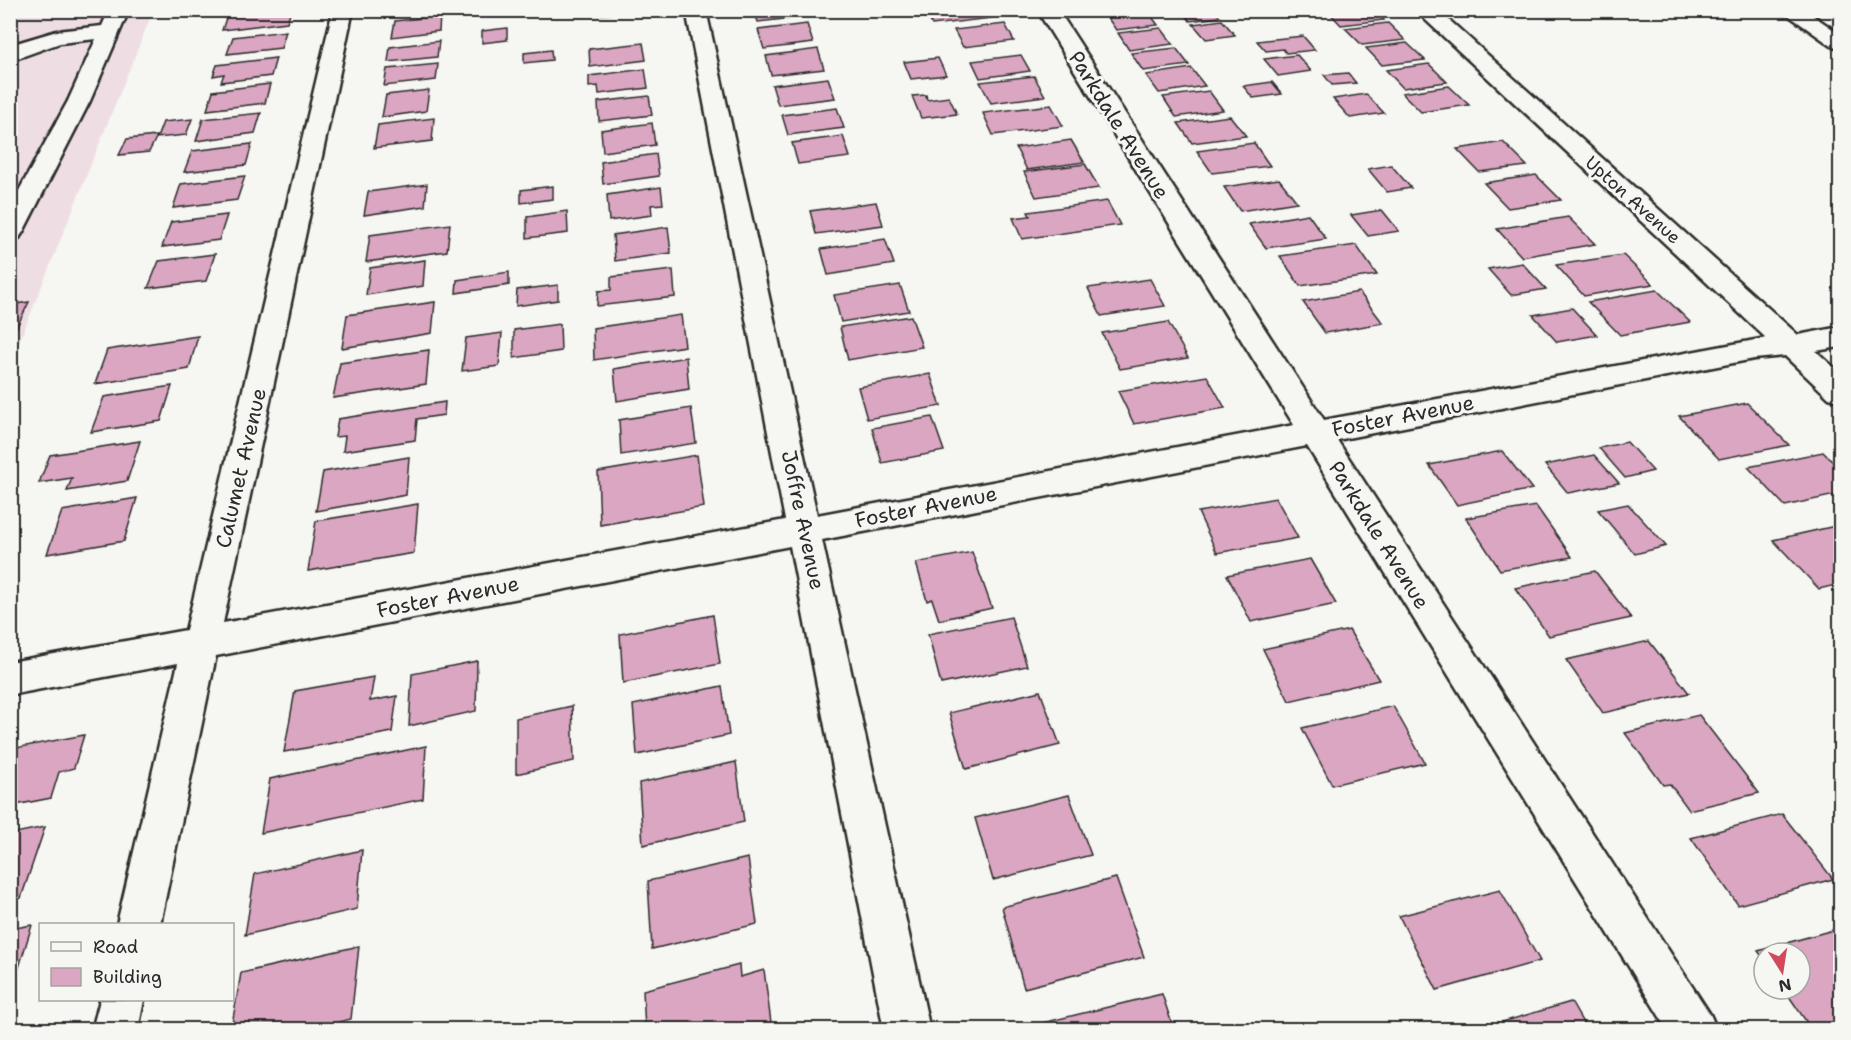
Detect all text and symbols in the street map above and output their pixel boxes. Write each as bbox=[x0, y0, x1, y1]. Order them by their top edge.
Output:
street label: Parkdale Avenue bbox=[1062, 46, 1176, 204]
street label: Upton Avenue bbox=[1580, 151, 1686, 249]
street label: Calumet Avenue bbox=[209, 385, 273, 551]
street label: Foster Avenue bbox=[1329, 388, 1477, 444]
street label: Joffre Avenue bbox=[775, 448, 831, 592]
street label: Parkdale Avenue bbox=[1322, 456, 1436, 614]
street label: Foster Avenue bbox=[852, 479, 1000, 535]
street label: Foster Avenue bbox=[374, 569, 522, 625]
legend bbox=[39, 923, 234, 1001]
text: Road bbox=[93, 935, 138, 959]
north arrow bbox=[1752, 941, 1812, 1001]
text: Building bbox=[93, 965, 162, 989]
text: N bbox=[1777, 974, 1793, 997]

